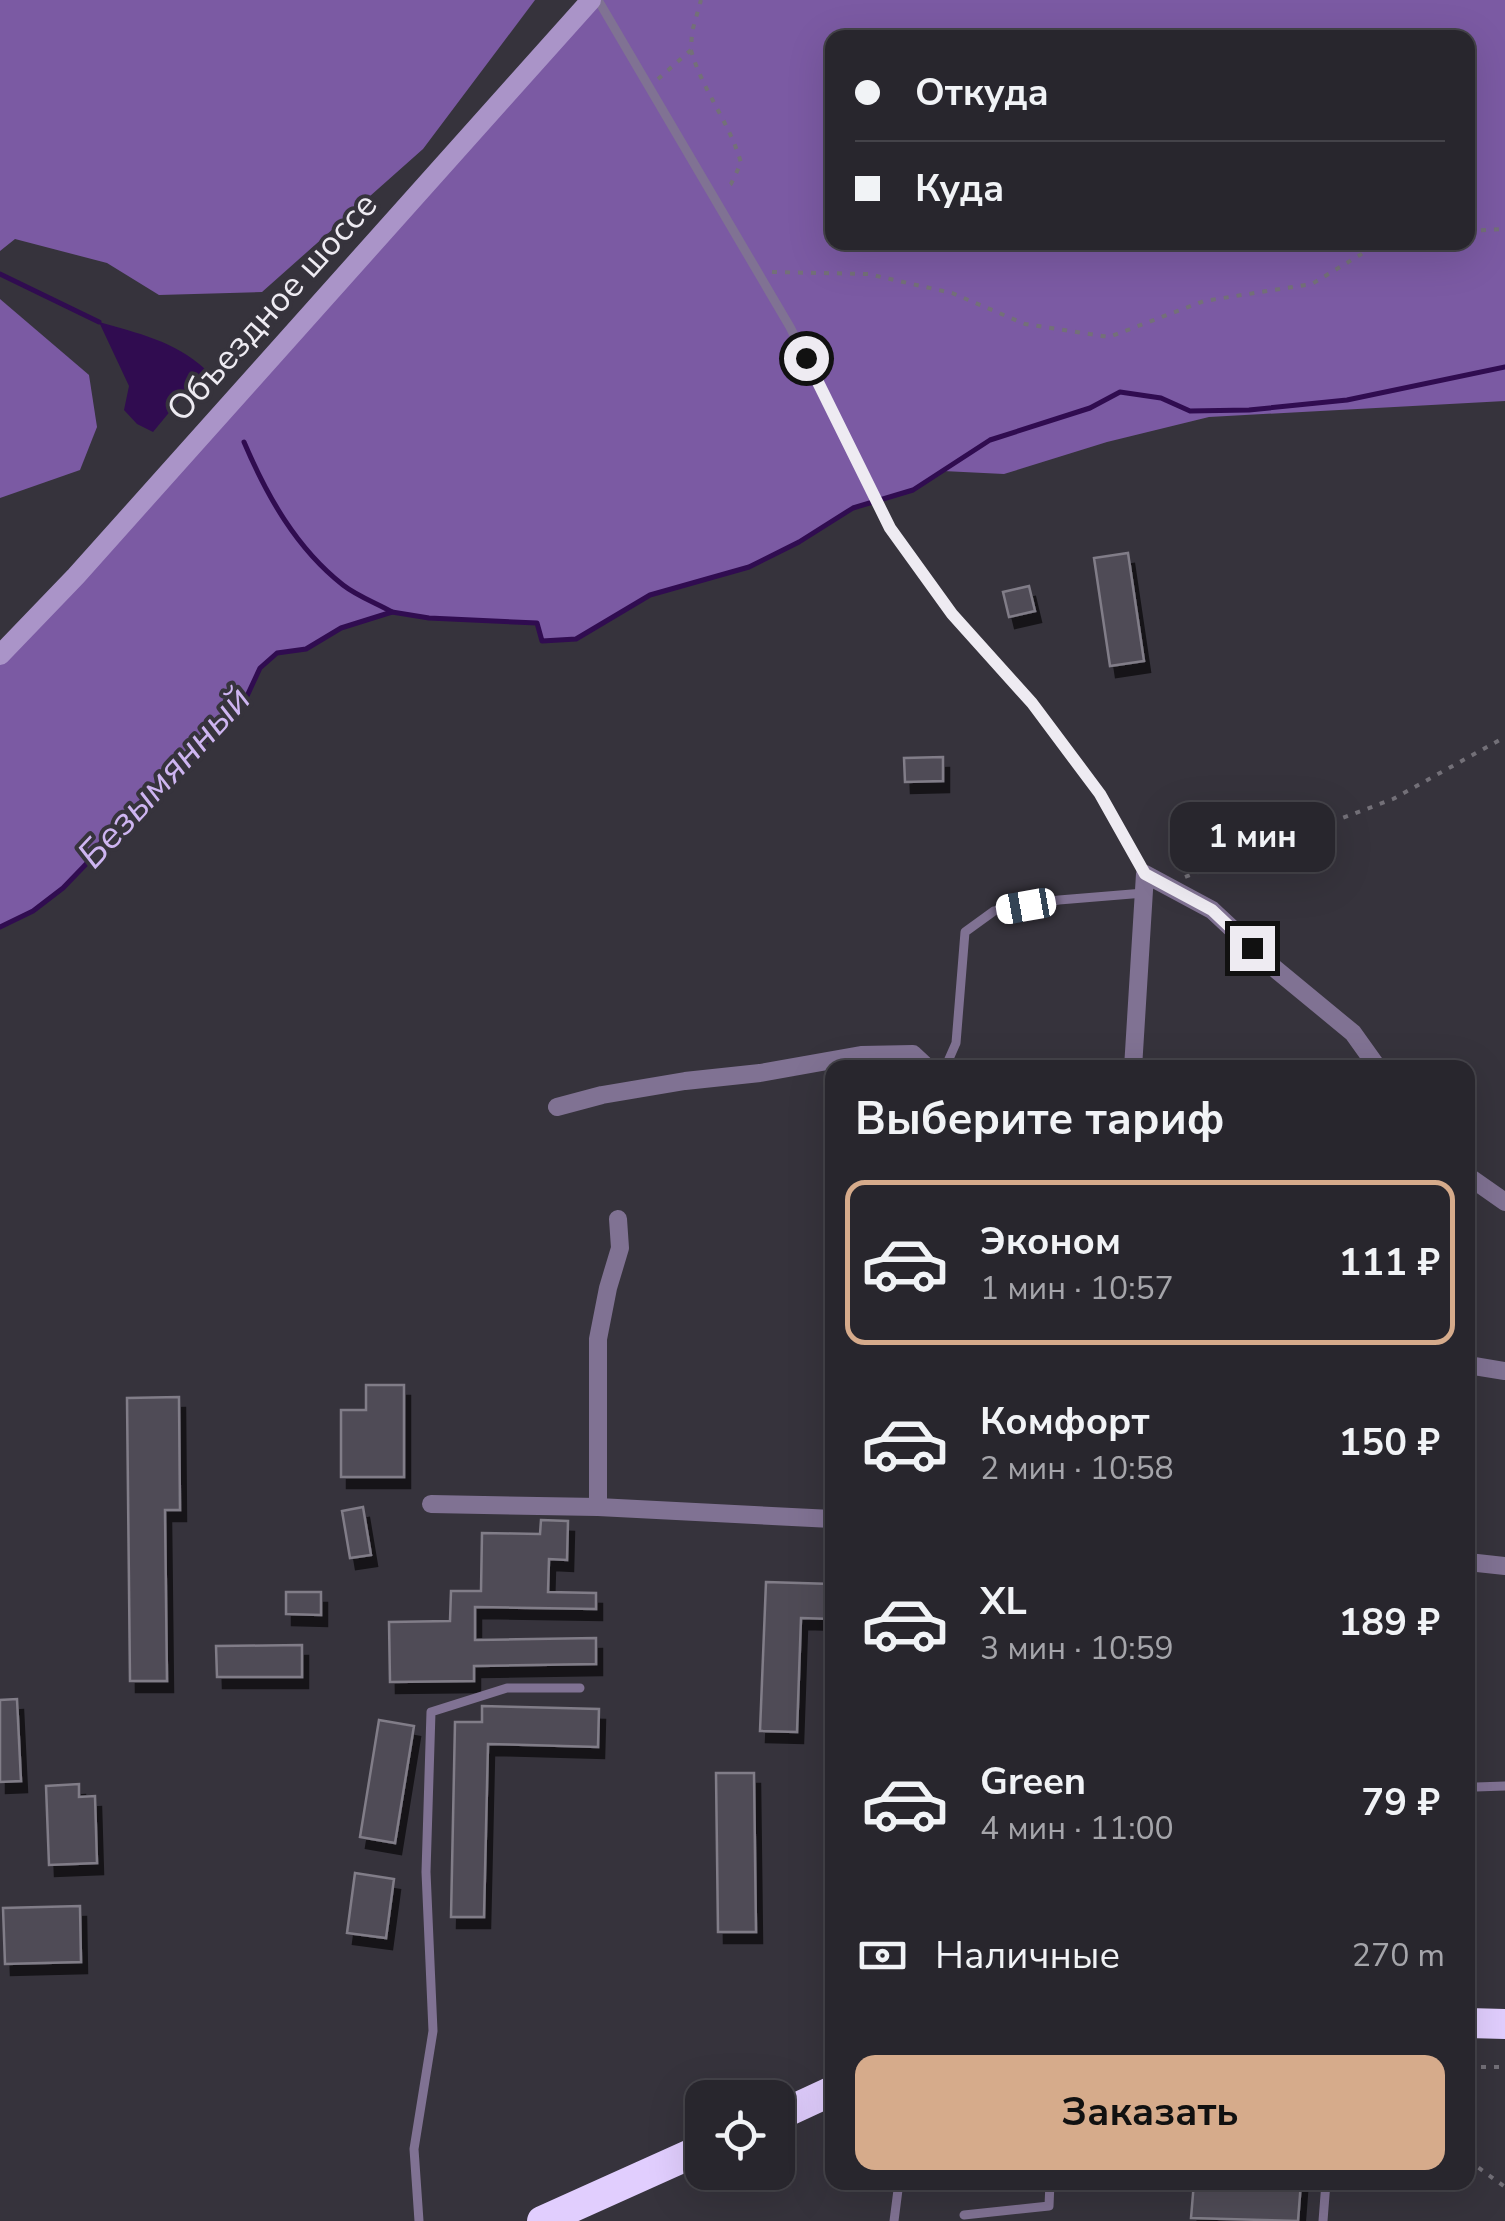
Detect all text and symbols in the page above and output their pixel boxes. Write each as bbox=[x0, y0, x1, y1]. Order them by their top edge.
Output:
text: Откуда bbox=[915, 67, 1049, 118]
text: Куда bbox=[915, 163, 1004, 214]
street label: Объездное шоссе bbox=[156, 182, 388, 432]
route start bbox=[784, 336, 829, 381]
water label: Безымянный bbox=[66, 675, 262, 879]
callout: 1 мин bbox=[1170, 803, 1334, 873]
text: 1 мин bbox=[1208, 815, 1297, 858]
car bbox=[994, 886, 1058, 926]
route end bbox=[1230, 926, 1275, 971]
text: Выберите тариф bbox=[855, 1089, 1225, 1150]
text: Эконом bbox=[980, 1216, 1121, 1267]
icon: car bbox=[860, 1218, 950, 1308]
text: 111 ₽ bbox=[1339, 1237, 1440, 1288]
text: 1 мин · 10:57 bbox=[980, 1267, 1174, 1310]
text: Комфорт bbox=[980, 1396, 1149, 1447]
icon: car bbox=[860, 1398, 950, 1488]
text: 150 ₽ bbox=[1339, 1417, 1440, 1468]
text: 2 мин · 10:58 bbox=[980, 1447, 1174, 1490]
text: XL bbox=[980, 1576, 1027, 1627]
icon: car bbox=[860, 1578, 950, 1668]
text: 189 ₽ bbox=[1339, 1597, 1440, 1648]
text: 3 мин · 10:59 bbox=[980, 1627, 1174, 1670]
text: Green bbox=[980, 1756, 1086, 1807]
icon: car bbox=[860, 1758, 950, 1848]
text: 79 ₽ bbox=[1361, 1777, 1440, 1828]
text: 4 мин · 11:00 bbox=[980, 1807, 1174, 1850]
icon: cash bbox=[855, 1928, 910, 1983]
text: Наличные bbox=[935, 1930, 1120, 1981]
text: 270 m bbox=[1352, 1934, 1445, 1977]
button: Заказать bbox=[855, 2055, 1445, 2170]
map controls bbox=[685, 2080, 795, 2190]
button: locate bbox=[685, 2080, 795, 2190]

